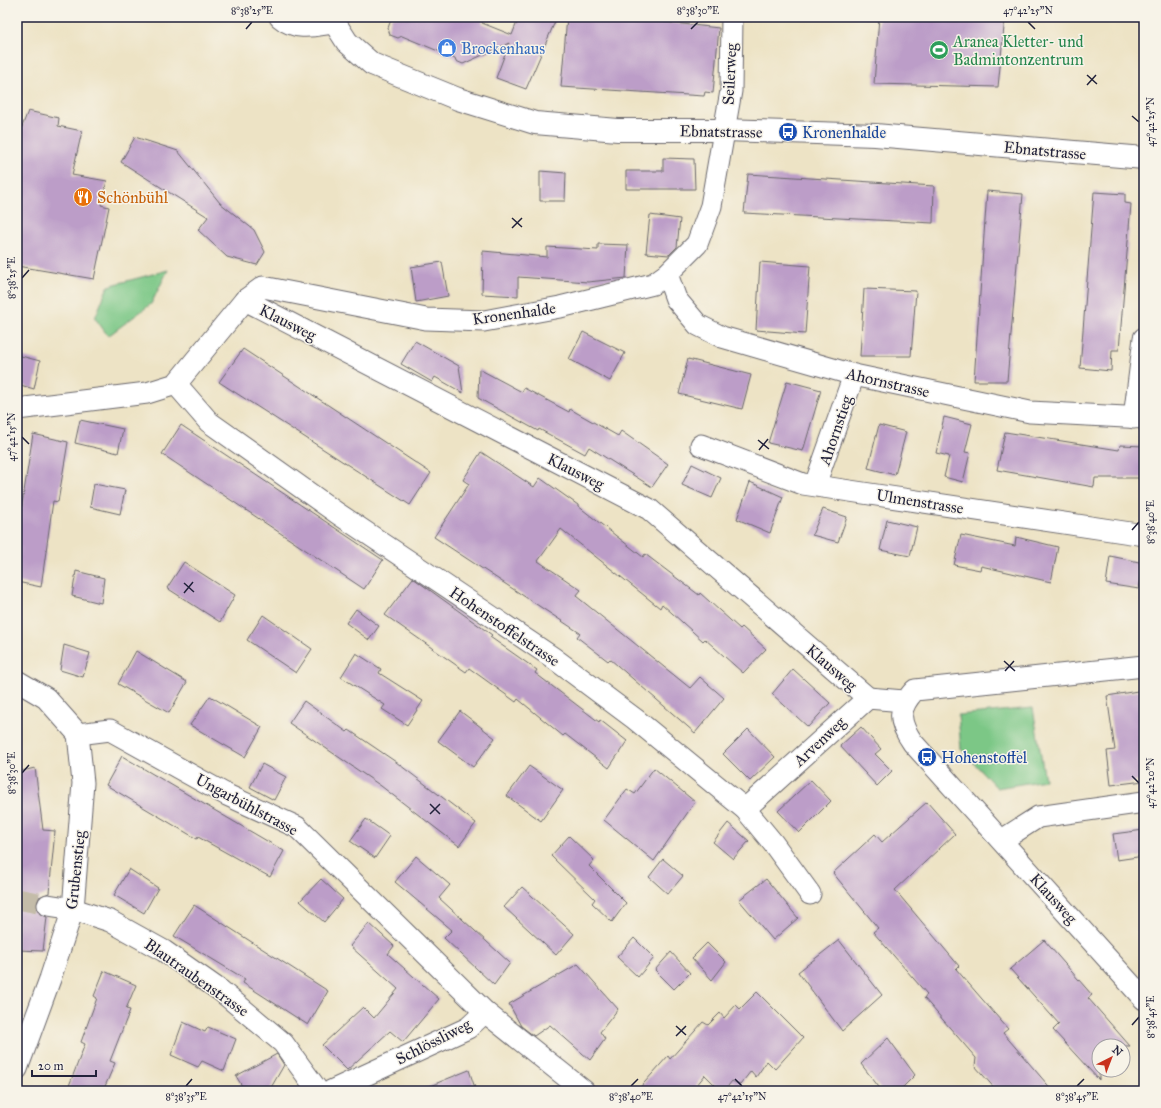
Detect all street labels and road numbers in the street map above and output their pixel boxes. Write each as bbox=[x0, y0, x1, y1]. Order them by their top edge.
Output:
street label: Seilerweg bbox=[718, 42, 742, 105]
street label: Ebnatstrasse bbox=[679, 121, 763, 142]
street label: Ebnatstrasse bbox=[1003, 137, 1087, 164]
street label: Kronenhalde bbox=[471, 298, 557, 329]
street label: Klausweg bbox=[256, 300, 320, 346]
street label: Ahornstrasse bbox=[843, 363, 932, 401]
street label: Ahornstieg bbox=[814, 392, 857, 469]
street label: Klausweg bbox=[544, 449, 608, 495]
street label: Ulmenstrasse bbox=[875, 485, 965, 518]
street label: Hohenstoffelstrasse bbox=[446, 583, 564, 670]
street label: Klausweg bbox=[802, 640, 861, 696]
street label: Arvenweg bbox=[789, 712, 850, 772]
street label: Ungarbühlstrasse bbox=[192, 769, 301, 840]
street label: Grubenstieg bbox=[62, 829, 90, 911]
street label: Klausweg bbox=[1025, 869, 1082, 929]
street label: Blautraubenstrasse bbox=[141, 934, 253, 1021]
street label: Schlössliweg bbox=[392, 1014, 475, 1069]

